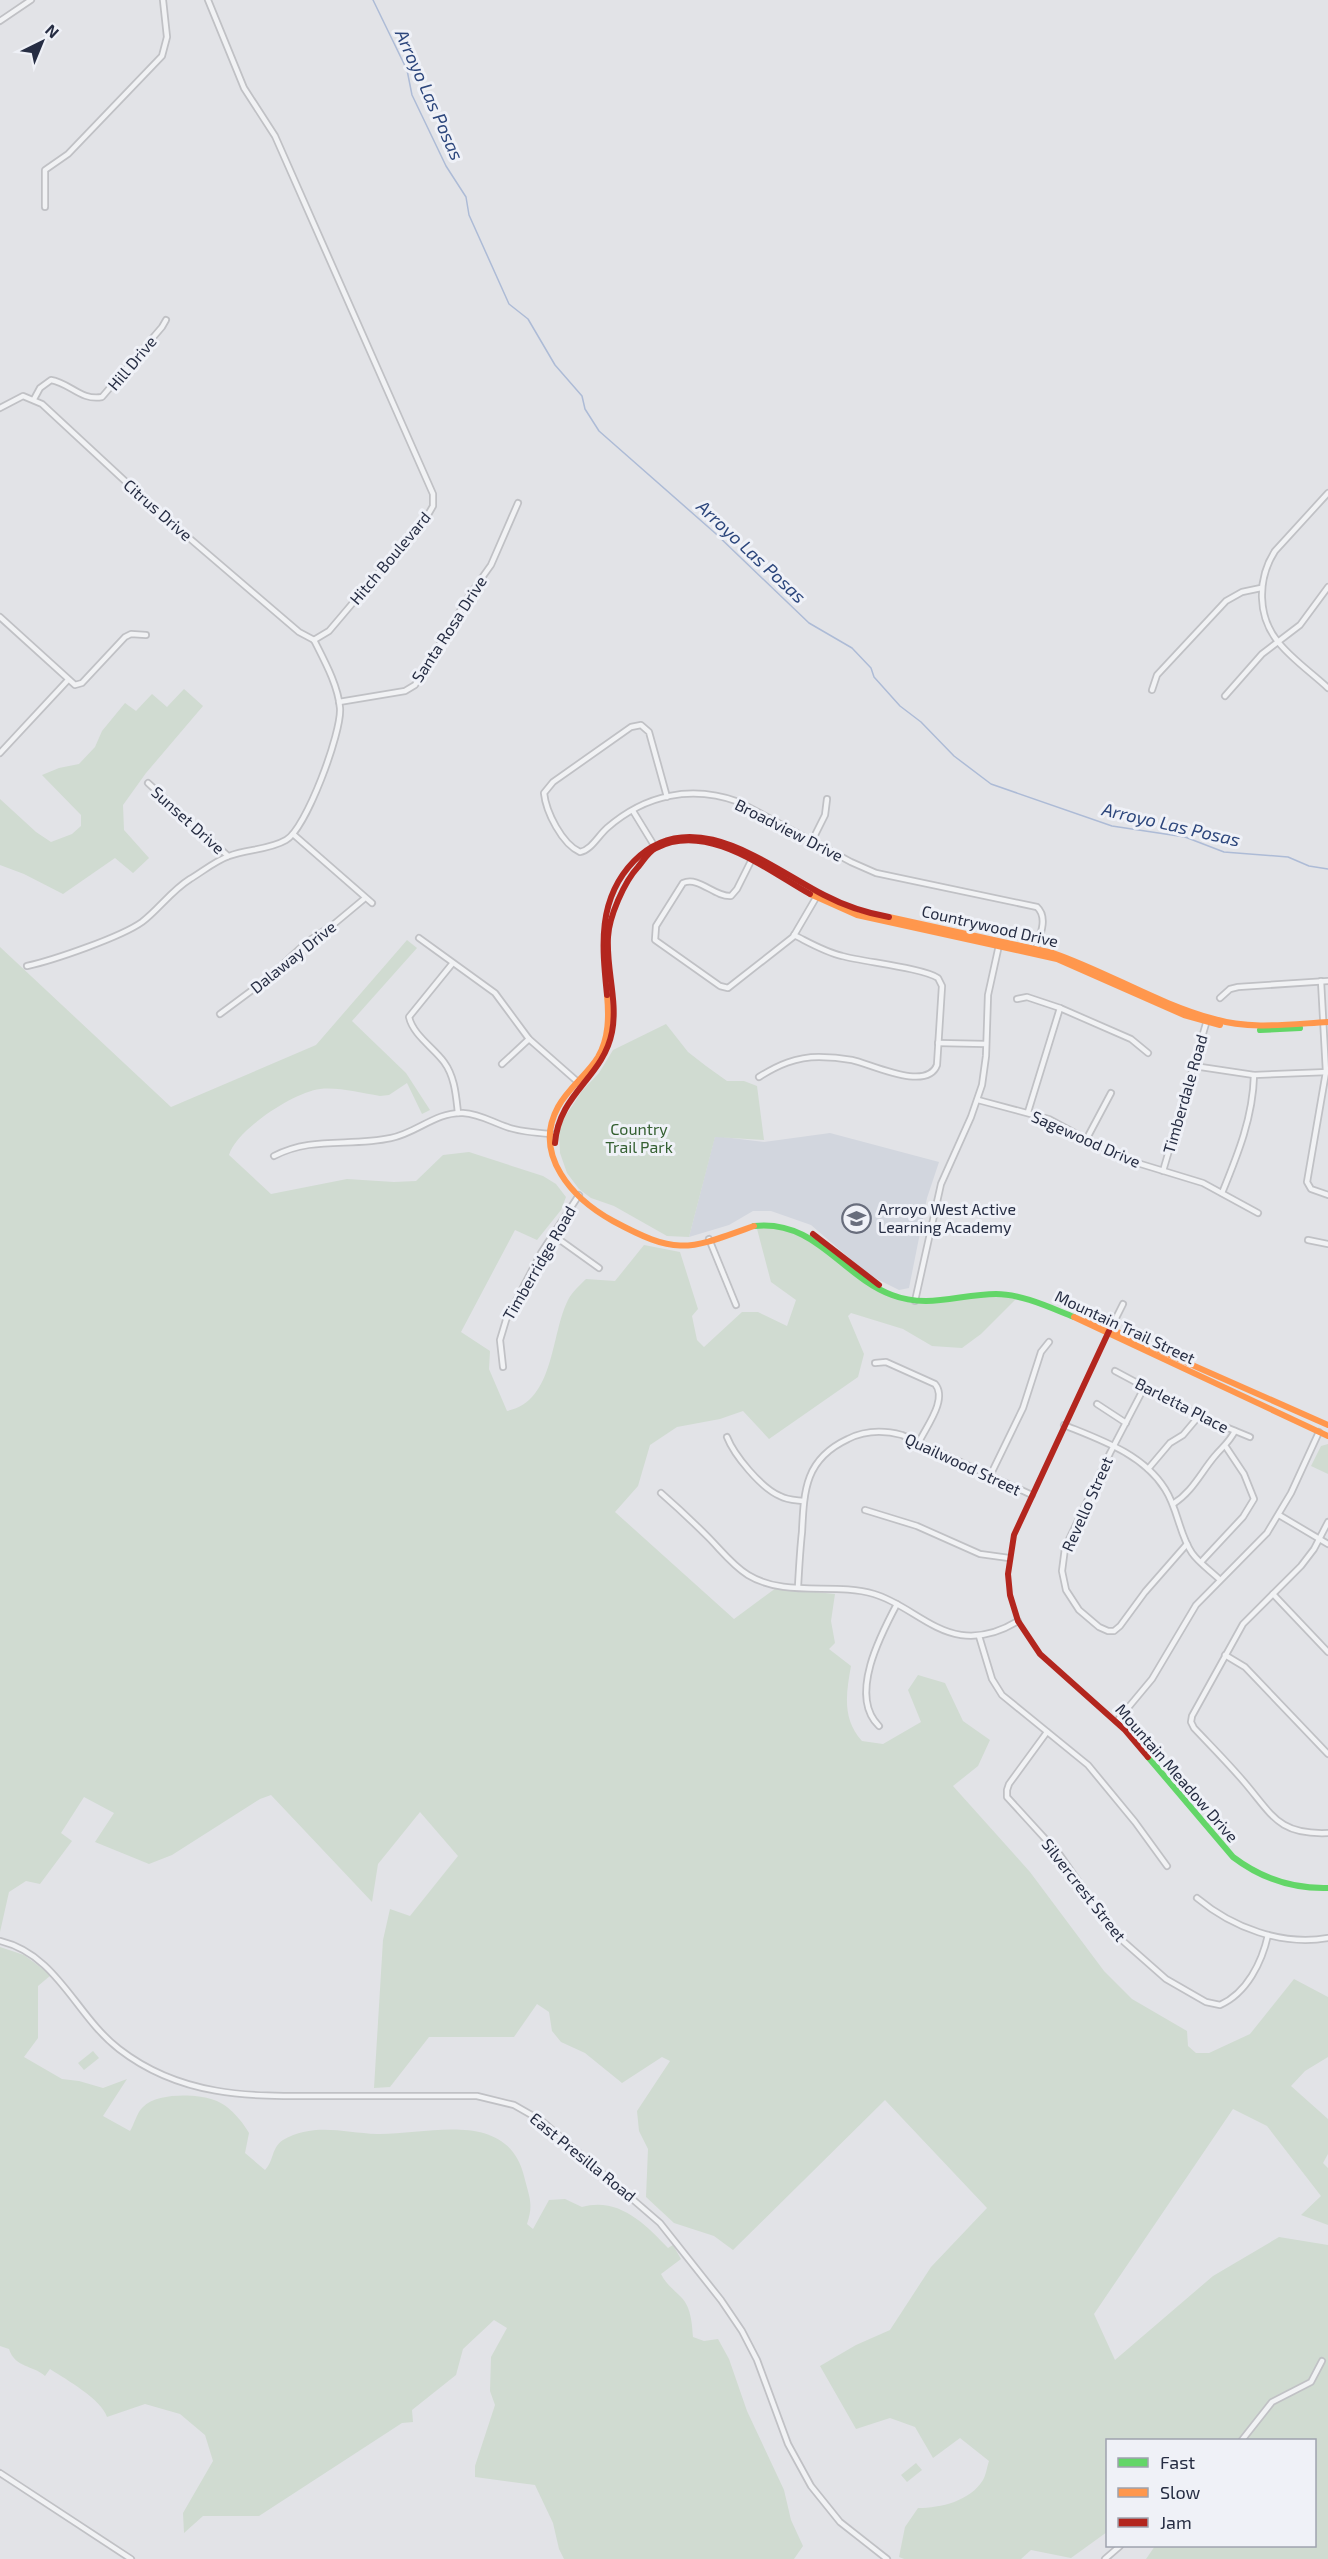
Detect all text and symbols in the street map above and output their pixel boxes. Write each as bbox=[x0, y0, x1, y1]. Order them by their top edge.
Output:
north arrow bbox=[12, 12, 72, 72]
text: N bbox=[42, 20, 63, 42]
water label: Arroyo Las Posas bbox=[391, 25, 469, 164]
street label: Hill Drive bbox=[103, 332, 160, 394]
street label: Citrus Drive bbox=[120, 475, 196, 544]
water label: Arroyo Las Posas bbox=[692, 494, 811, 607]
street label: Hitch Boulevard bbox=[345, 507, 434, 608]
street label: Santa Rosa Drive bbox=[407, 572, 490, 685]
street label: Sunset Drive bbox=[148, 782, 229, 857]
street label: Broadview Drive bbox=[732, 794, 846, 865]
water label: Arroyo Las Posas bbox=[1099, 797, 1242, 851]
street label: Countrywood Drive bbox=[920, 901, 1060, 950]
street label: Dalaway Drive bbox=[246, 916, 339, 997]
street label: Timberdale Road bbox=[1158, 1032, 1211, 1156]
street label: Sagewood Drive bbox=[1029, 1106, 1144, 1171]
park label: Country Trail Park bbox=[605, 1119, 673, 1156]
place label: Arroyo West Active Learning Academy bbox=[878, 1199, 1016, 1236]
street label: Timberridge Road bbox=[498, 1202, 579, 1323]
school or university icon: Arroyo West Active Learning Academy bbox=[841, 1202, 873, 1234]
street label: Mountain Trail Street bbox=[1052, 1286, 1198, 1367]
street label: Barletta Place bbox=[1132, 1373, 1232, 1436]
street label: Quailwood Street bbox=[902, 1428, 1024, 1500]
street label: Revello Street bbox=[1057, 1453, 1116, 1554]
street label: Mountain Meadow Drive bbox=[1112, 1700, 1243, 1846]
street label: Silvercrest Street bbox=[1038, 1834, 1130, 1945]
street label: East Presilla Road bbox=[527, 2108, 640, 2205]
legend bbox=[1106, 2439, 1316, 2547]
text: Fast bbox=[1160, 2451, 1195, 2473]
text: Slow bbox=[1160, 2481, 1201, 2503]
text: Jam bbox=[1160, 2511, 1192, 2533]

